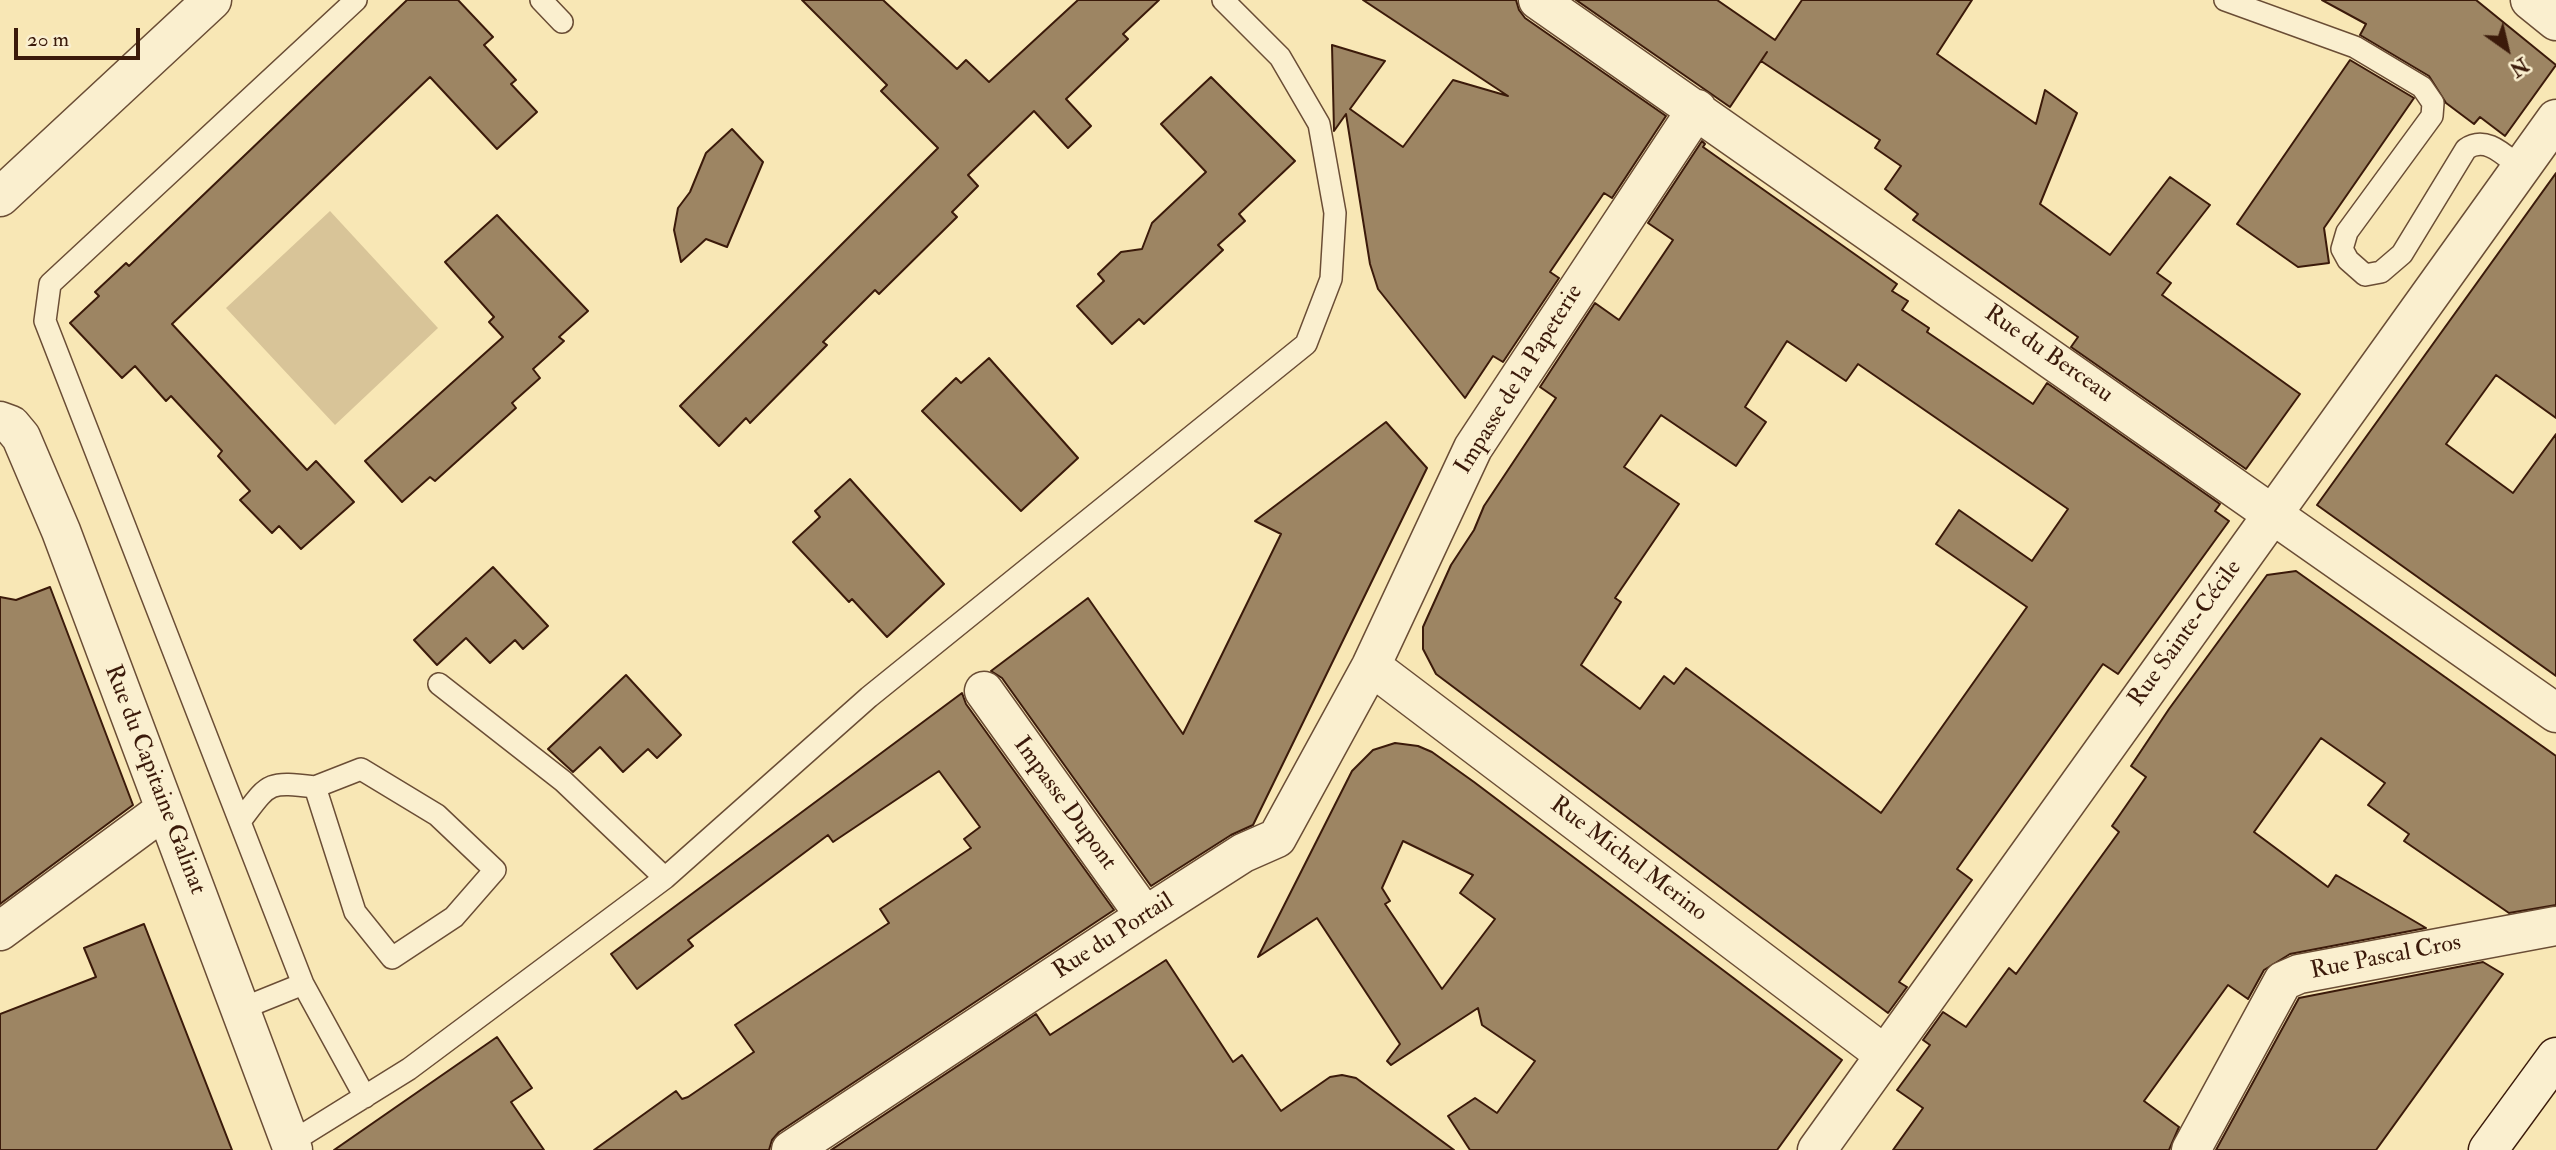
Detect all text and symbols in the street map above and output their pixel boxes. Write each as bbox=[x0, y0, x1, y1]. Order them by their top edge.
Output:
scale bar bbox=[18, 14, 144, 58]
north arrow bbox=[2472, 14, 2542, 84]
text: 20 m bbox=[27, 26, 69, 53]
text: N bbox=[2505, 52, 2533, 81]
street label: Impasse de la Papeterie bbox=[1450, 280, 1590, 480]
street label: Rue du Berceau bbox=[1978, 300, 2118, 410]
street label: Rue Sainte-Cécile bbox=[2123, 555, 2249, 713]
street label: Rue du Capitaine Galinat bbox=[97, 661, 211, 899]
street label: Impasse Dupont bbox=[1006, 732, 1122, 876]
street label: Rue Michel Merino bbox=[1544, 791, 1712, 929]
street label: Rue du Portail bbox=[1048, 887, 1180, 987]
street label: Rue Pascal Cros bbox=[2308, 929, 2464, 987]

